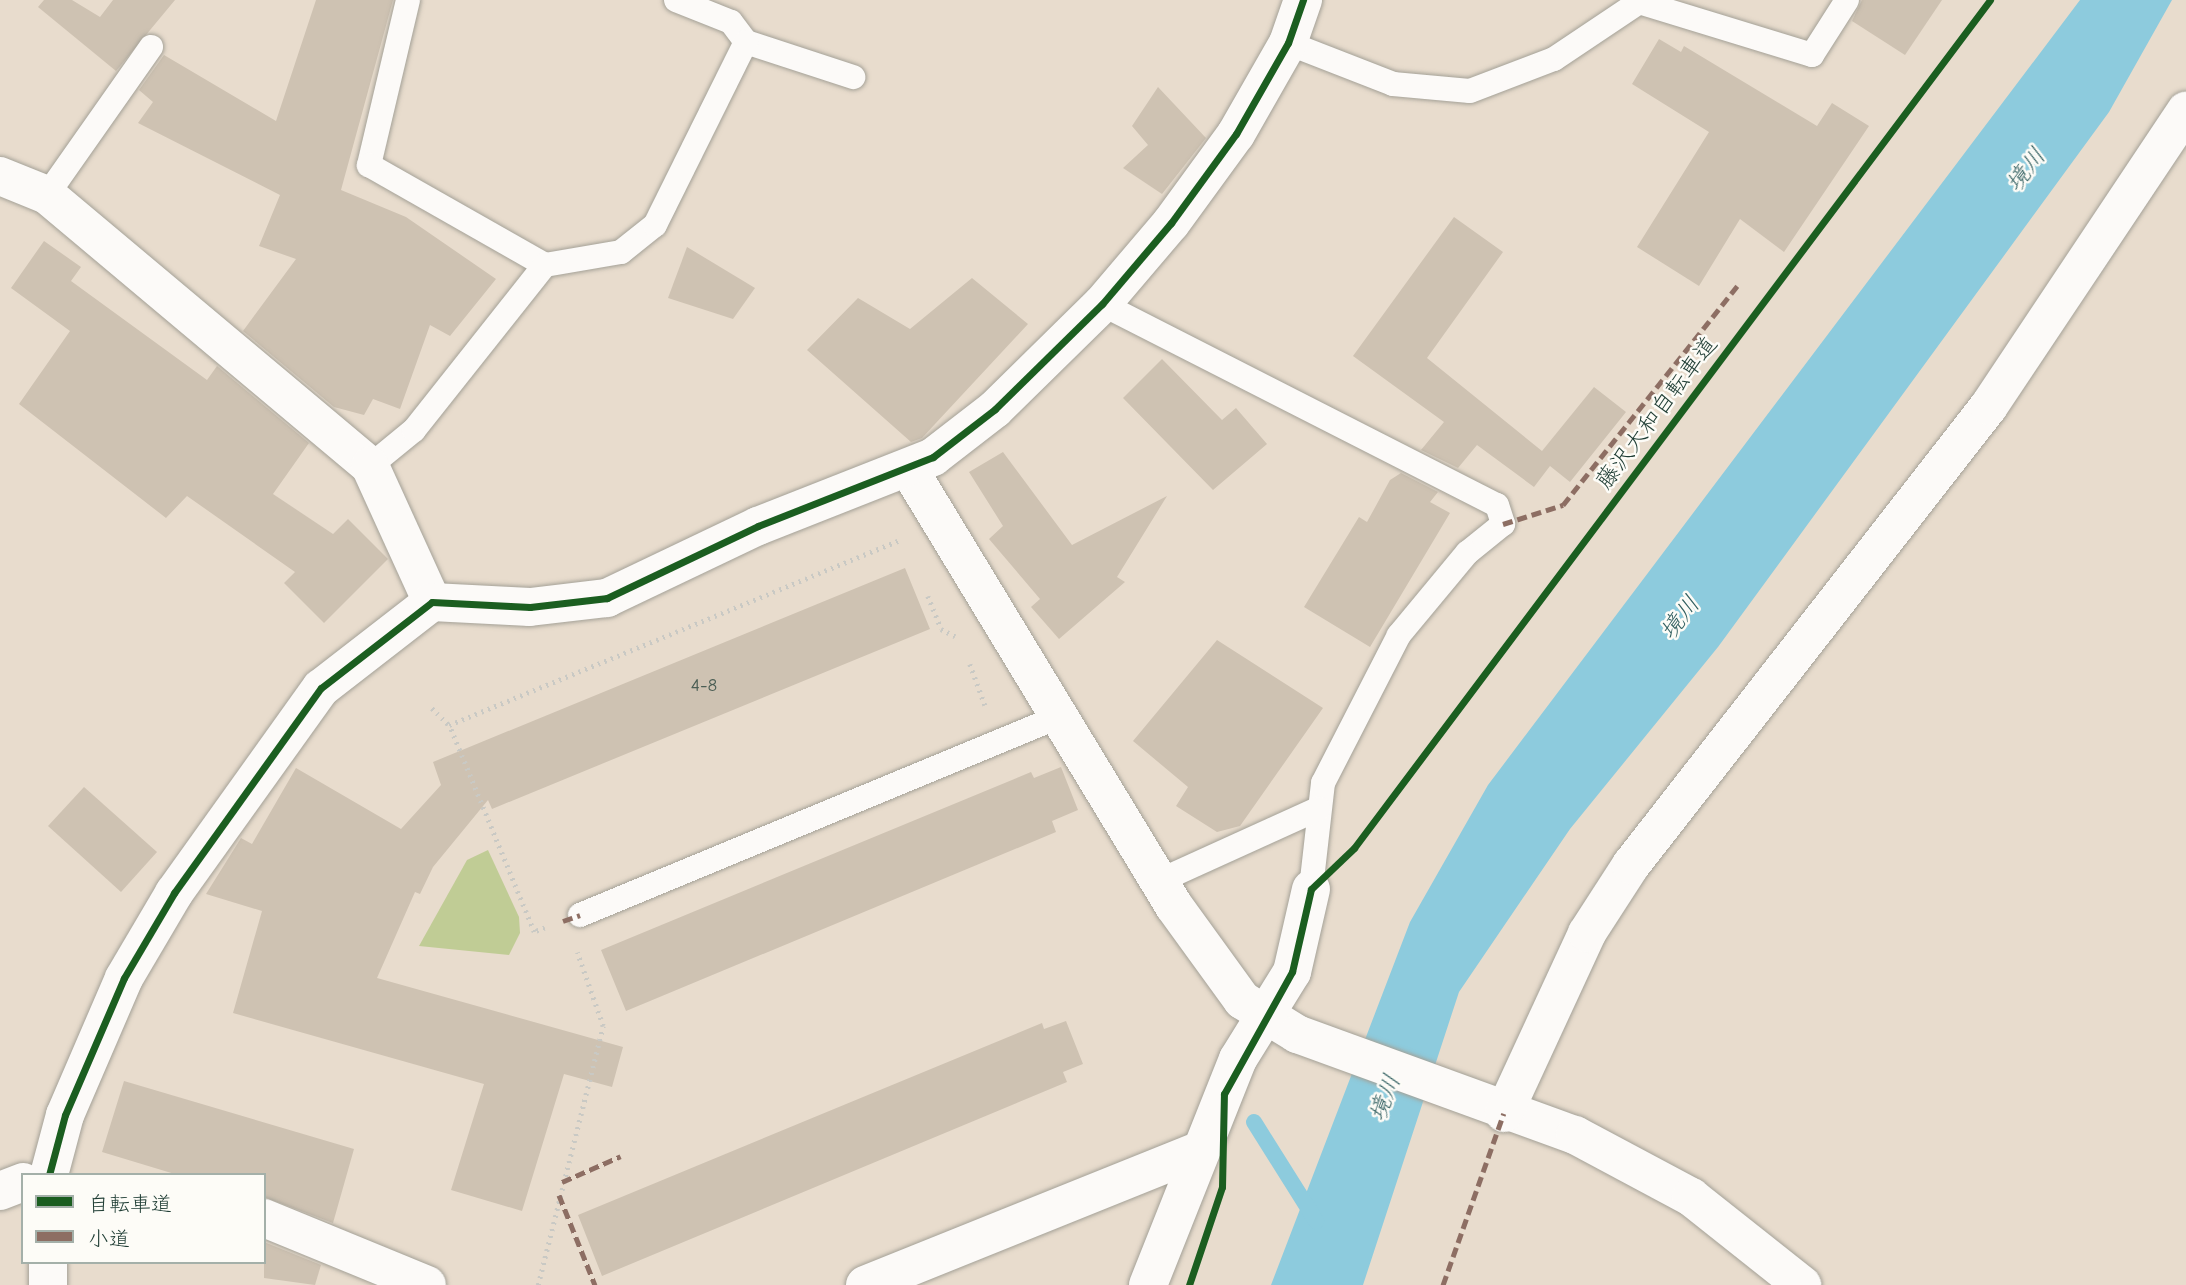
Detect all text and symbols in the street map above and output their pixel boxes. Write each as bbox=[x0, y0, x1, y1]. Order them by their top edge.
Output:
water label: 境川 bbox=[2000, 142, 2052, 198]
street label: 藤沢大和自転車道 bbox=[1591, 331, 1723, 495]
water label: 境川 bbox=[1654, 590, 1706, 646]
house number: 4-8 bbox=[691, 675, 717, 697]
water label: 境川 bbox=[1363, 1070, 1407, 1126]
legend bbox=[21, 1173, 266, 1264]
text: 自転車道 bbox=[88, 1192, 172, 1216]
text: 小道 bbox=[88, 1227, 130, 1251]

